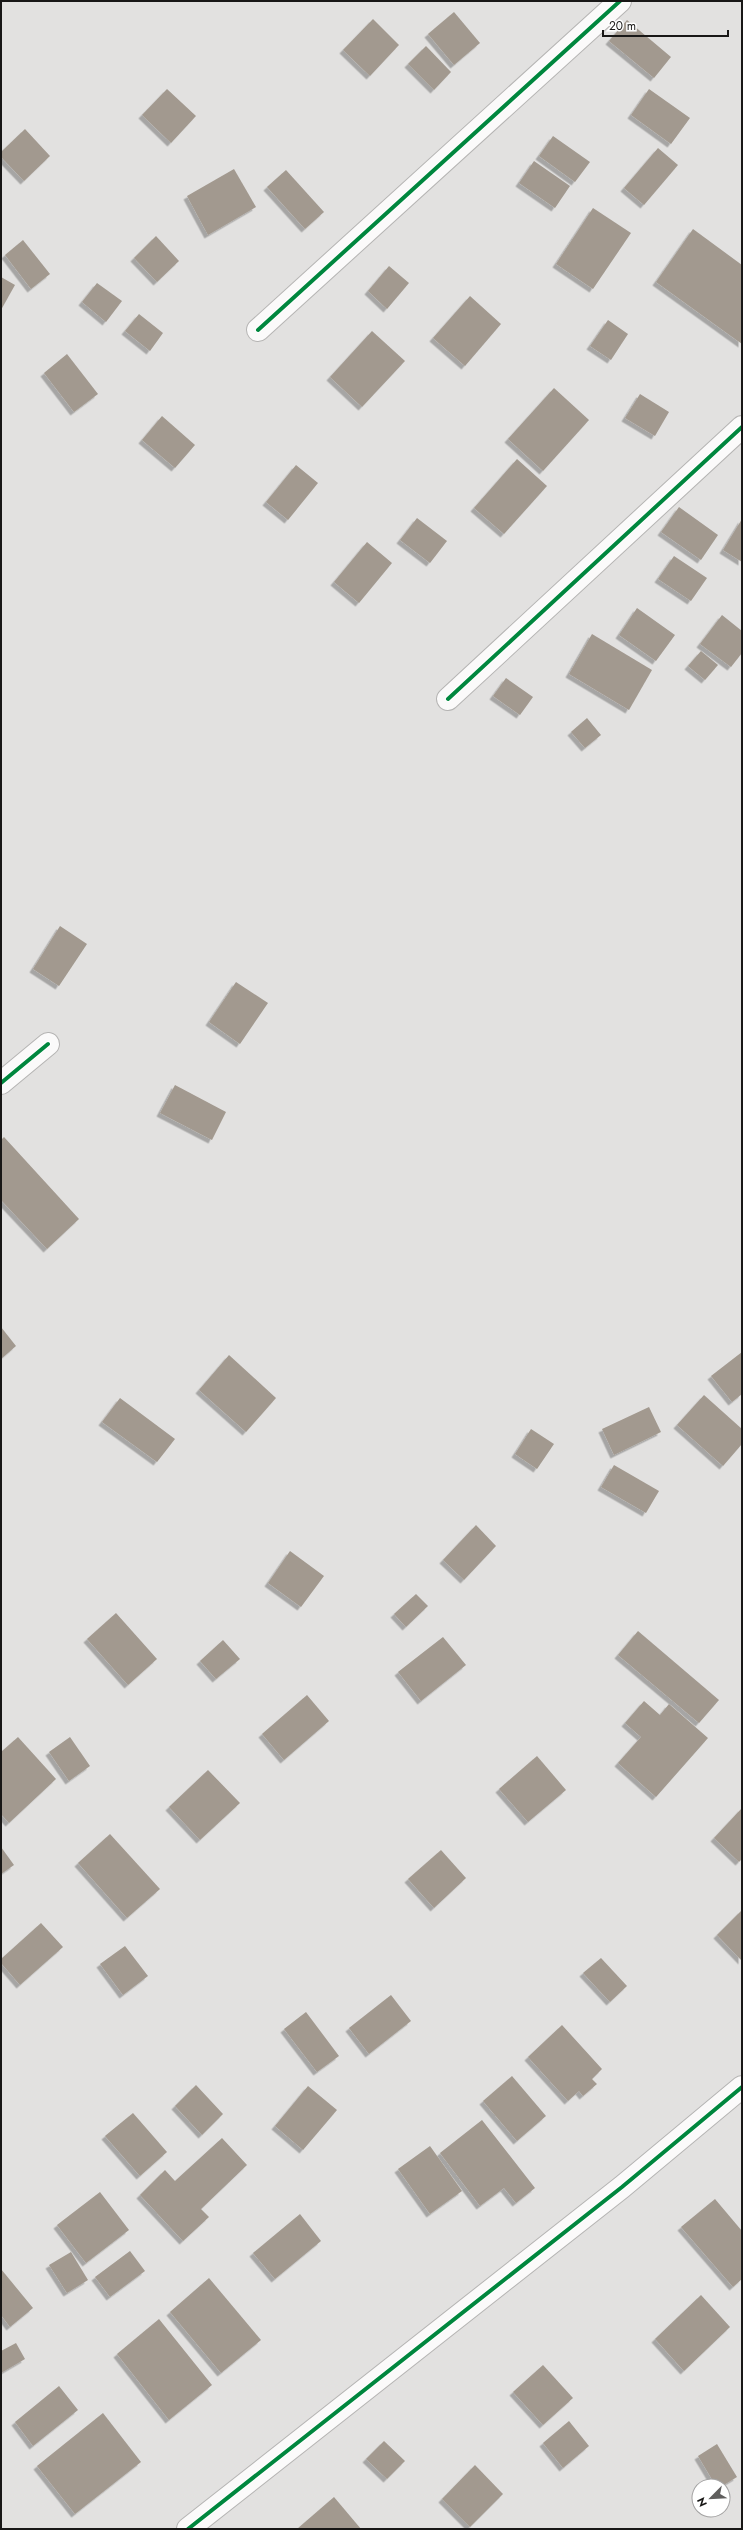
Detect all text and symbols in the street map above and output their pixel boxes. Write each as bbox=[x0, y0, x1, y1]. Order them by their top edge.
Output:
scale bar bbox=[603, 12, 728, 38]
text: 20 m bbox=[609, 17, 636, 35]
north arrow bbox=[691, 2478, 731, 2518]
text: N bbox=[693, 2495, 711, 2509]

